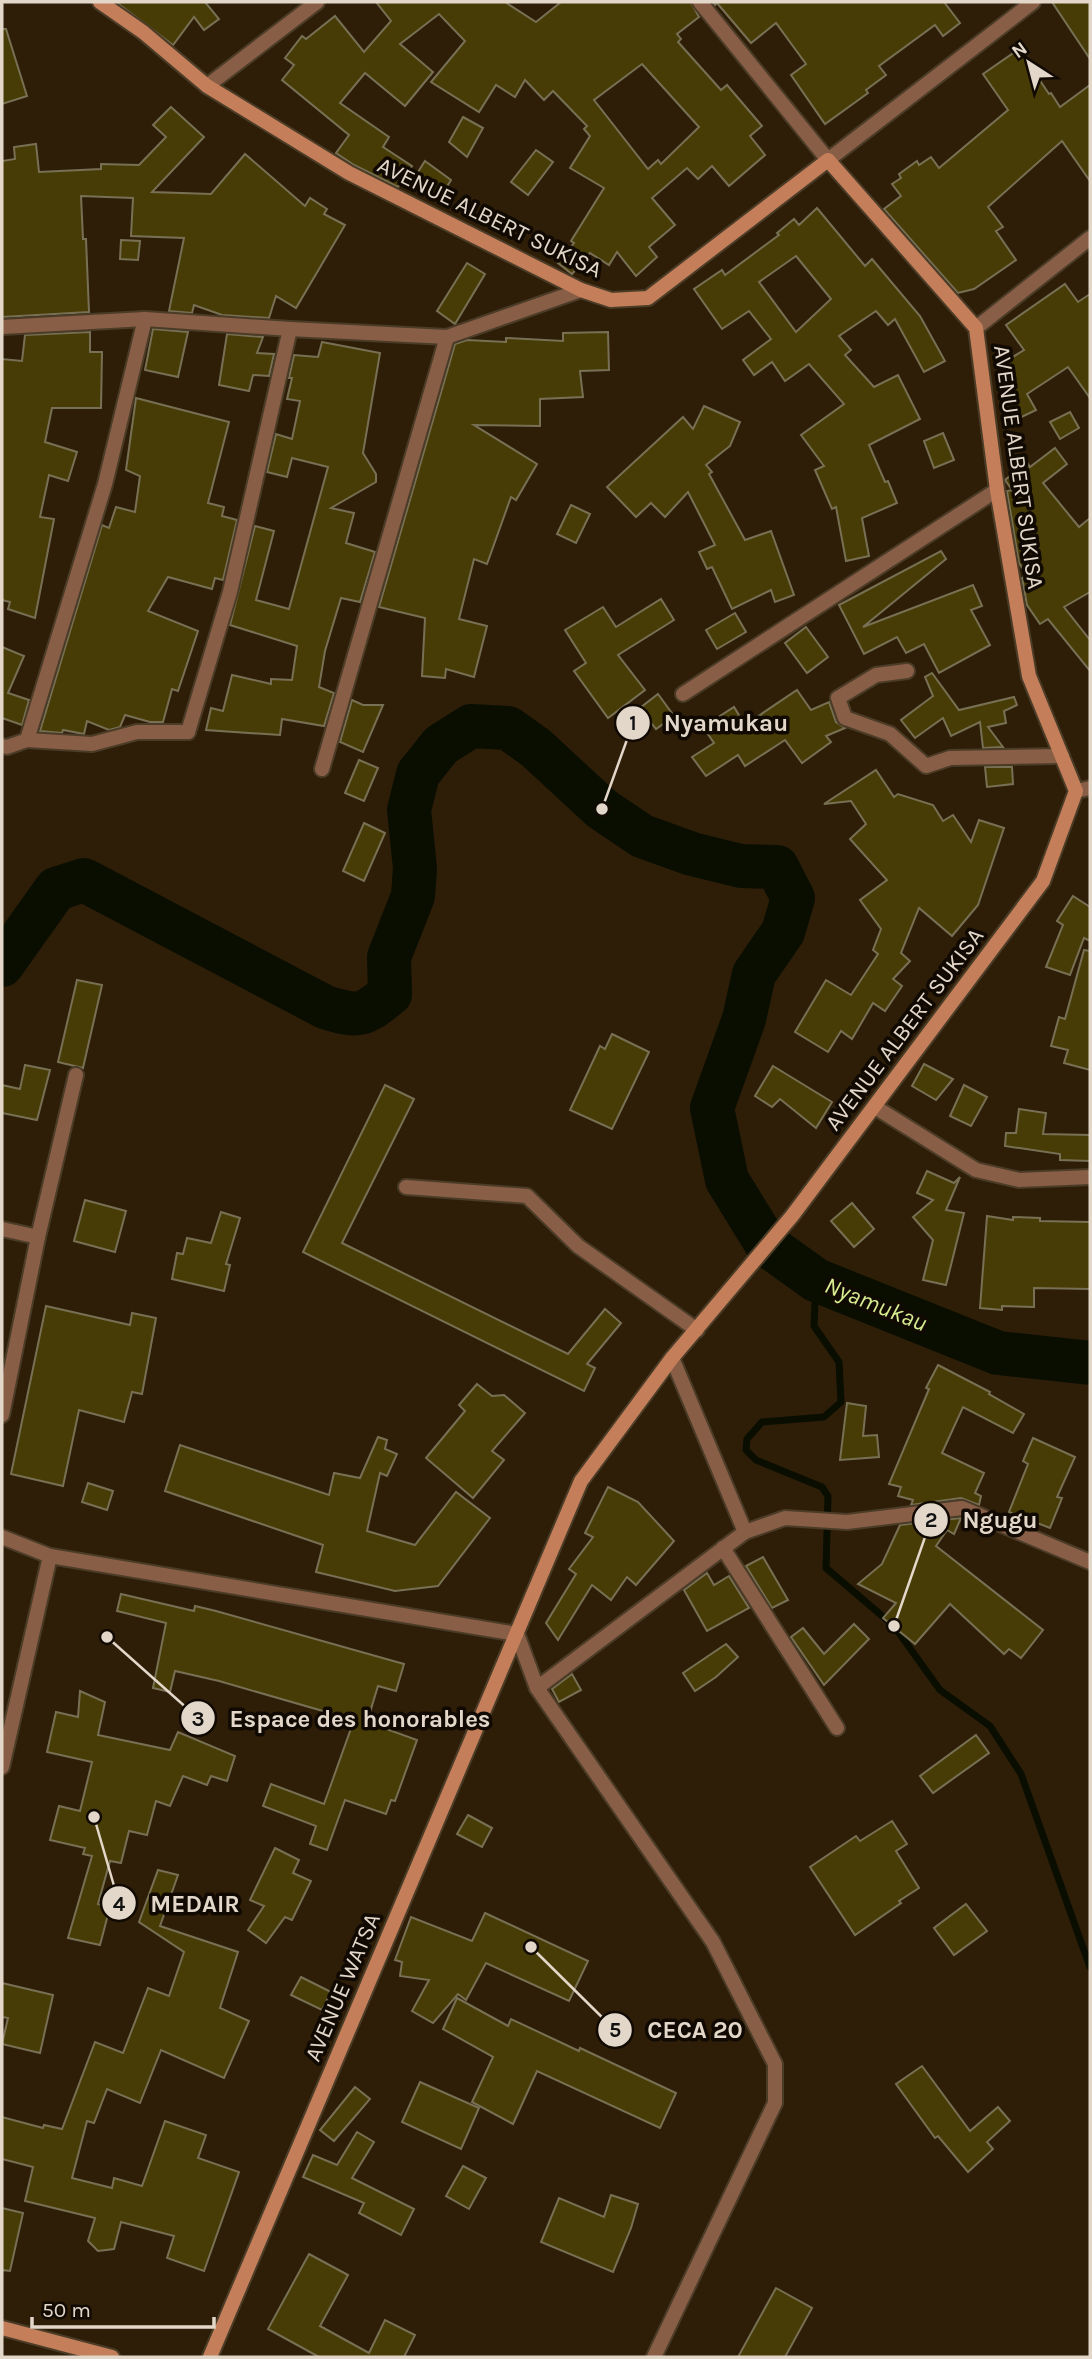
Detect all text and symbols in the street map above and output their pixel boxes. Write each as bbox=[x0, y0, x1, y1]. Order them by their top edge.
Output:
north arrow bbox=[994, 28, 1064, 98]
text: N bbox=[1008, 37, 1032, 63]
street label: AVENUE ALBERT SUKISA bbox=[373, 151, 606, 284]
street label: AVENUE ALBERT SUKISA bbox=[988, 343, 1049, 591]
callout: Nyamukau bbox=[615, 700, 802, 745]
text: Nyamukau bbox=[664, 709, 788, 737]
text: 1 bbox=[629, 711, 637, 735]
street label: AVENUE ALBERT SUKISA bbox=[820, 923, 989, 1136]
water label: Nyamukau bbox=[821, 1271, 931, 1337]
callout: Ngugu bbox=[913, 1497, 1052, 1542]
text: Ngugu bbox=[962, 1506, 1038, 1534]
text: 2 bbox=[925, 1508, 937, 1532]
callout: Espace des honorables bbox=[181, 1696, 505, 1741]
text: Espace des honorables bbox=[229, 1705, 491, 1733]
text: 3 bbox=[191, 1707, 205, 1731]
callout: MEDAIR bbox=[101, 1881, 254, 1926]
text: MEDAIR bbox=[150, 1890, 240, 1918]
text: 4 bbox=[113, 1892, 126, 1916]
street label: AVENUE WATSA bbox=[299, 1909, 386, 2065]
callout: CECA 20 bbox=[598, 2007, 756, 2052]
text: CECA 20 bbox=[647, 2016, 743, 2044]
text: 5 bbox=[609, 2018, 621, 2042]
scale bar bbox=[32, 2286, 214, 2330]
text: 50 m bbox=[42, 2298, 91, 2322]

